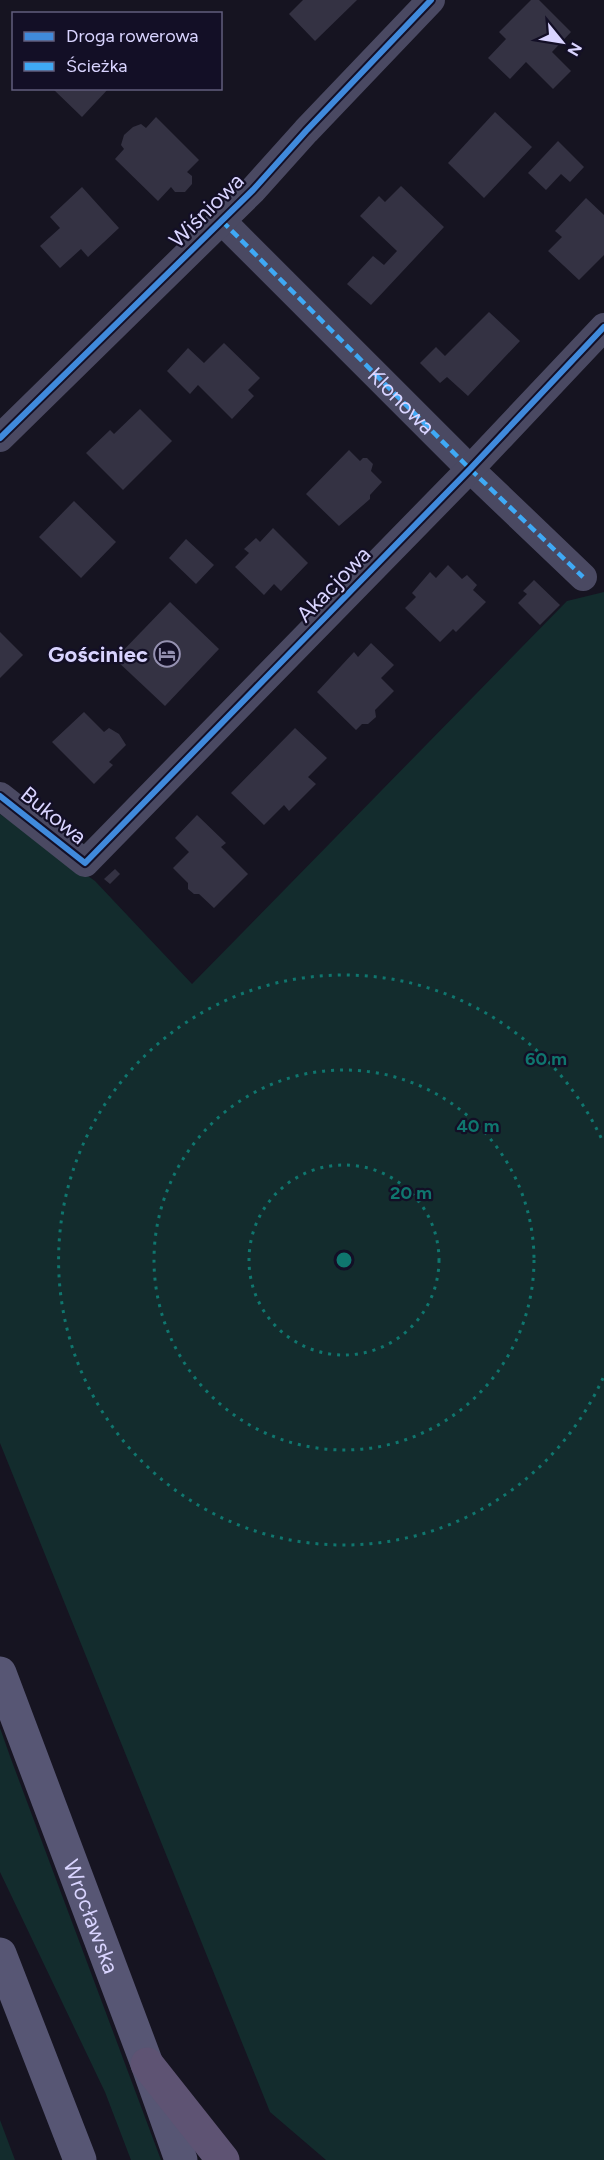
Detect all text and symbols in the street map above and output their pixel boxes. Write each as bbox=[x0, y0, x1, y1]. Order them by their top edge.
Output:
legend bbox=[12, 12, 222, 90]
north arrow bbox=[532, 12, 592, 72]
text: Droga rowerowa bbox=[66, 25, 198, 47]
text: N bbox=[563, 39, 586, 59]
text: Ścieżka bbox=[66, 55, 127, 77]
street label: Wiśniowa bbox=[163, 167, 249, 253]
street label: Klonowa bbox=[362, 362, 441, 440]
street label: Akacjowa bbox=[291, 541, 376, 628]
hotel icon: Gościniec bbox=[152, 639, 182, 669]
place label: Gościniec bbox=[48, 641, 148, 668]
street label: Bukowa bbox=[15, 781, 92, 850]
text: 60 m bbox=[525, 1048, 567, 1070]
text: 40 m bbox=[456, 1115, 500, 1137]
text: 20 m bbox=[390, 1182, 432, 1204]
centre of rings bbox=[334, 1250, 354, 1270]
street label: Wrocławska bbox=[57, 1856, 125, 1977]

